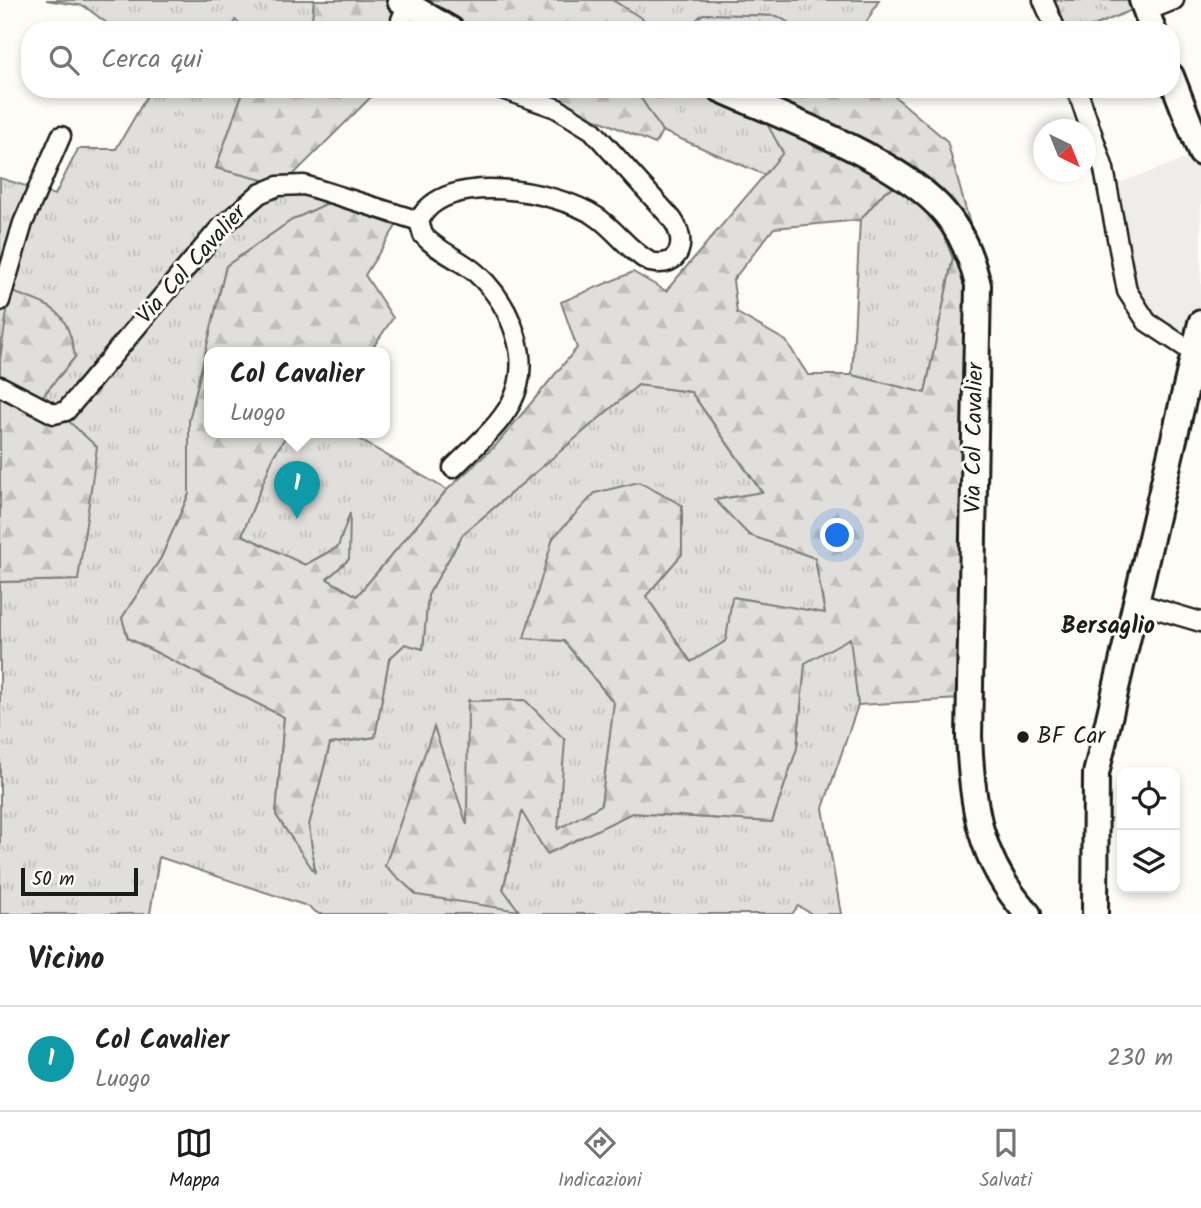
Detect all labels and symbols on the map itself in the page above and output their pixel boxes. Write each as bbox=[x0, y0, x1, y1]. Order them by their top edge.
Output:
north arrow bbox=[1033, 119, 1096, 182]
street label: Via Col Cavalier bbox=[128, 196, 257, 333]
street label: Via Col Cavalier bbox=[956, 361, 994, 514]
pin: 1 bbox=[274, 461, 320, 519]
your location bbox=[820, 518, 854, 552]
district label: Bersaglio bbox=[1061, 607, 1155, 646]
place label: BF Car bbox=[1037, 719, 1106, 755]
marker: BF Car bbox=[1015, 729, 1031, 745]
scale bar bbox=[21, 865, 138, 897]

